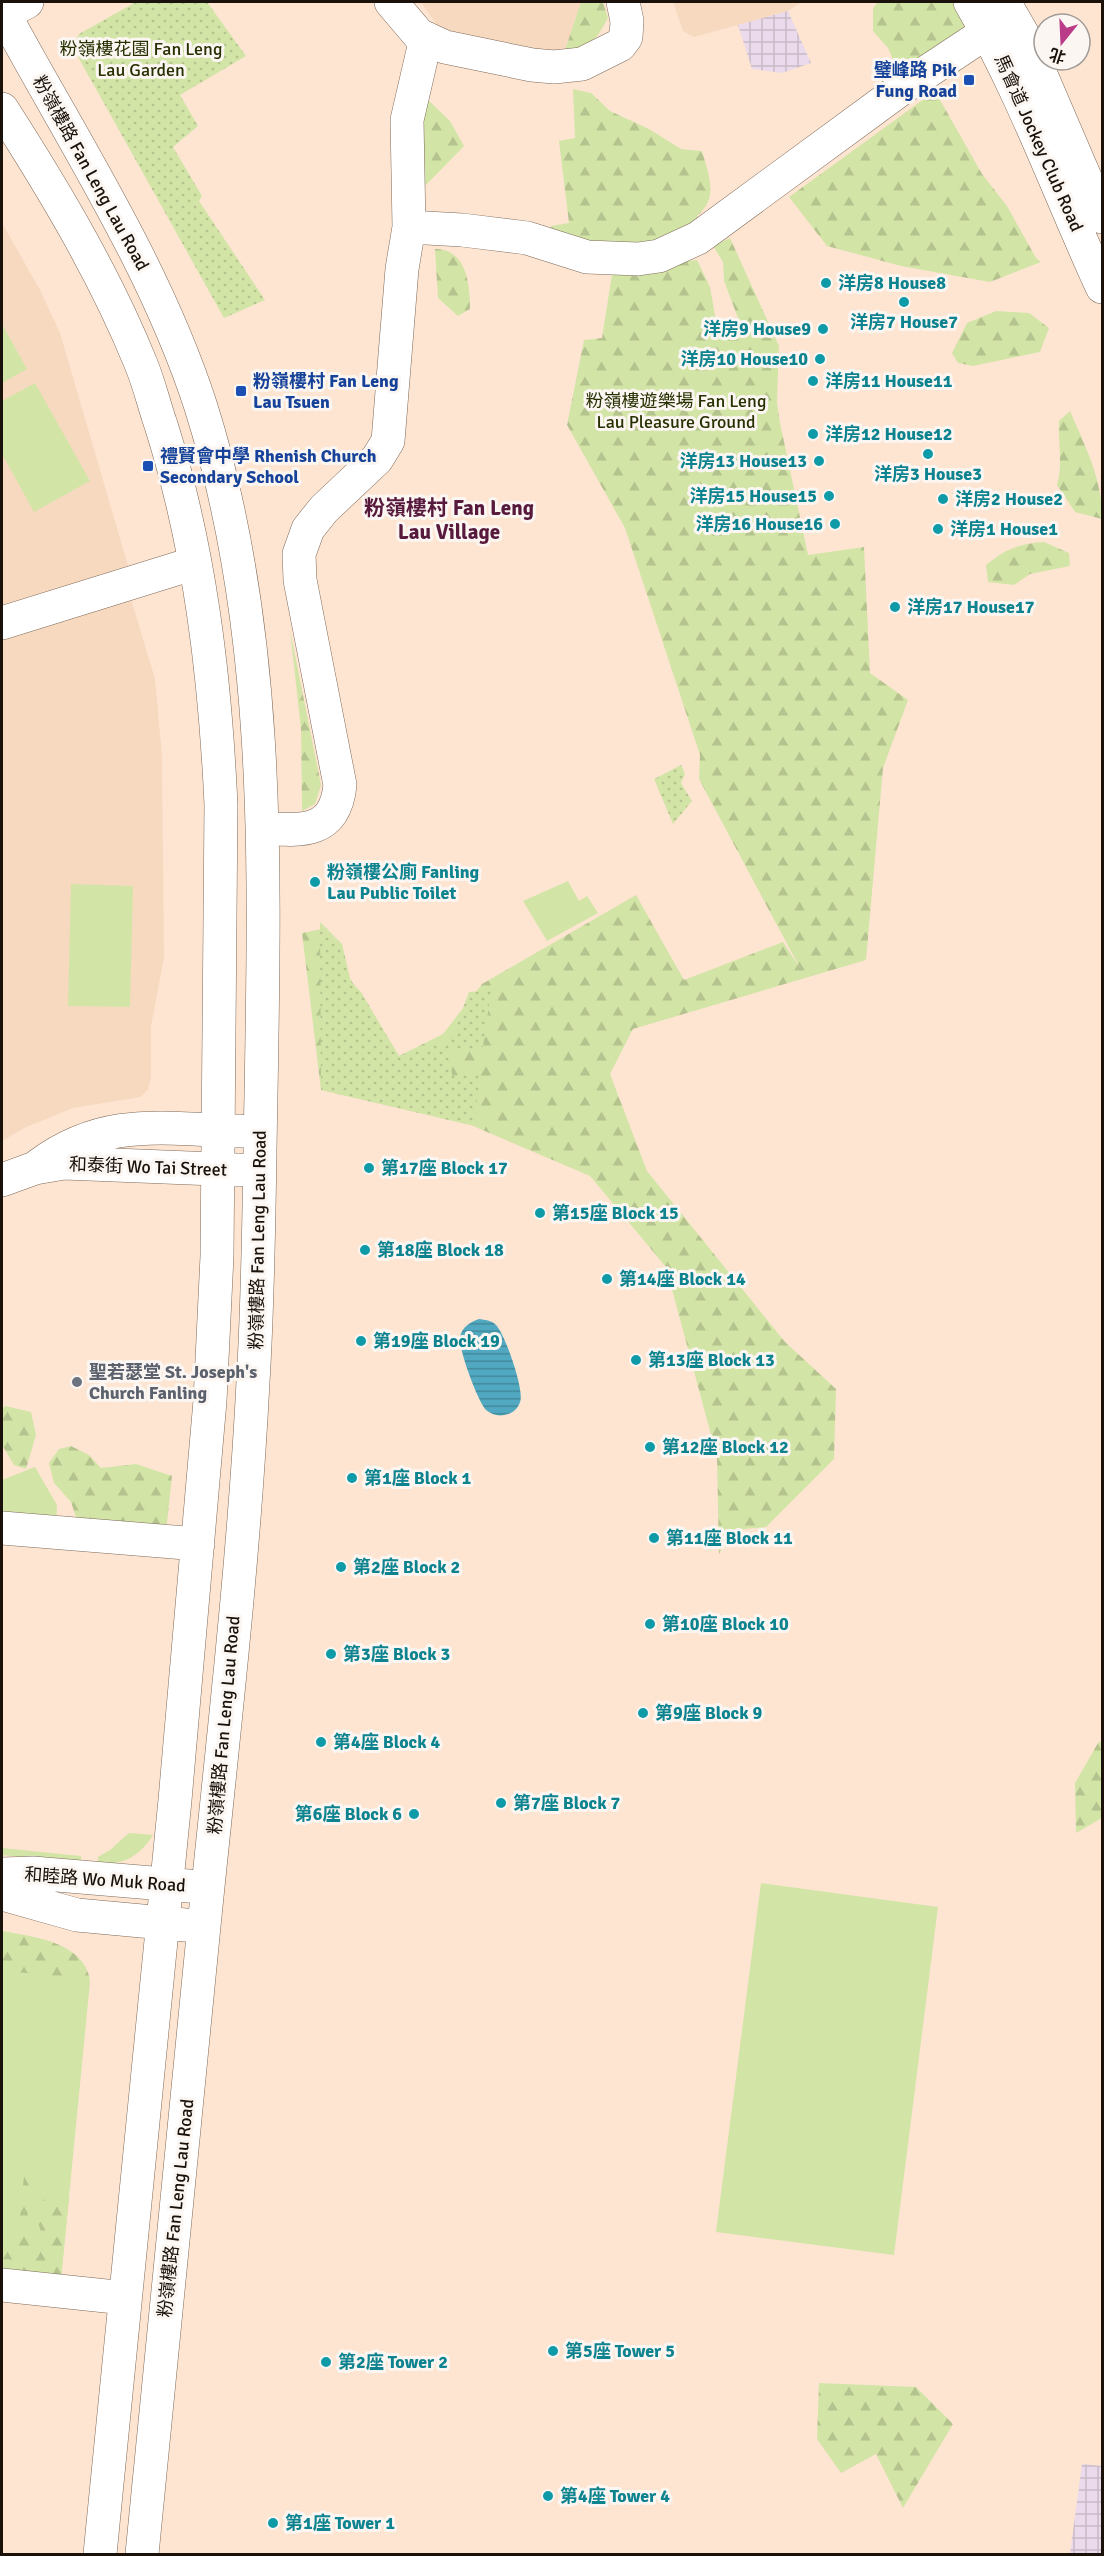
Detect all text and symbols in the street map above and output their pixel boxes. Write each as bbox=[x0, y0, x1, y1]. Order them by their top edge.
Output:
north arrow bbox=[1032, 12, 1092, 72]
park label: 粉嶺樓花園 Fan Leng Lau Garden bbox=[60, 38, 222, 81]
text: 北 bbox=[1047, 43, 1068, 67]
street label: 馬會道 Jockey Club Road bbox=[990, 51, 1088, 235]
place label: 璧峰路 Pik Fung Road bbox=[874, 59, 958, 102]
street label: 粉嶺樓路 Fan Leng Lau Road bbox=[28, 72, 154, 274]
marker: 璧峰路 Pik Fung Road bbox=[962, 73, 976, 87]
place label: 洋房8 House8 bbox=[838, 272, 946, 294]
marker: 洋房8 House8 bbox=[819, 276, 833, 290]
marker: 洋房7 House7 bbox=[897, 295, 911, 309]
place label: 洋房7 House7 bbox=[850, 311, 958, 333]
place label: 洋房9 House9 bbox=[703, 318, 811, 340]
marker: 洋房9 House9 bbox=[816, 322, 830, 336]
place label: 洋房10 House10 bbox=[681, 348, 808, 370]
marker: 洋房10 House10 bbox=[813, 352, 827, 366]
place label: 粉嶺樓村 Fan Leng Lau Tsuen bbox=[253, 370, 399, 413]
place label: 洋房11 House11 bbox=[825, 370, 953, 392]
marker: 洋房11 House11 bbox=[806, 374, 820, 388]
marker: 粉嶺樓村 Fan Leng Lau Tsuen bbox=[234, 384, 248, 398]
park label: 粉嶺樓遊樂場 Fan Leng Lau Pleasure Ground bbox=[586, 390, 766, 433]
place label: 洋房12 House12 bbox=[825, 423, 952, 445]
marker: 洋房12 House12 bbox=[806, 427, 820, 441]
place label: 禮賢會中學 Rhenish Church Secondary School bbox=[160, 445, 377, 488]
marker: 洋房3 House3 bbox=[921, 447, 935, 461]
place label: 洋房13 House13 bbox=[680, 450, 807, 472]
marker: 洋房13 House13 bbox=[812, 454, 826, 468]
marker: 禮賢會中學 Rhenish Church Secondary School bbox=[141, 459, 155, 473]
place label: 洋房3 House3 bbox=[874, 463, 982, 485]
place label: 洋房15 House15 bbox=[690, 485, 817, 507]
place label: 洋房2 House2 bbox=[955, 488, 1063, 510]
marker: 洋房15 House15 bbox=[822, 489, 836, 503]
marker: 洋房2 House2 bbox=[936, 492, 950, 506]
district label: 粉嶺樓村 Fan Leng Lau Village bbox=[364, 495, 534, 545]
place label: 洋房16 House16 bbox=[696, 513, 823, 535]
marker: 洋房16 House16 bbox=[828, 517, 842, 531]
place label: 洋房1 House1 bbox=[950, 518, 1058, 540]
marker: 洋房1 House1 bbox=[931, 522, 945, 536]
place label: 洋房17 House17 bbox=[907, 596, 1035, 618]
marker: 洋房17 House17 bbox=[888, 600, 902, 614]
place label: 粉嶺樓公廁 Fanling Lau Public Toilet bbox=[327, 861, 480, 904]
marker: 粉嶺樓公廁 Fanling Lau Public Toilet bbox=[308, 875, 322, 889]
street label: 粉嶺樓路 Fan Leng Lau Road bbox=[245, 1130, 271, 1350]
street label: 和泰街 Wo Tai Street bbox=[69, 1153, 227, 1181]
place label: 第17座 Block 17 bbox=[381, 1157, 508, 1179]
marker: 第17座 Block 17 bbox=[362, 1161, 376, 1175]
place label: 第15座 Block 15 bbox=[552, 1202, 679, 1224]
marker: 第15座 Block 15 bbox=[533, 1206, 547, 1220]
place label: 第18座 Block 18 bbox=[377, 1239, 504, 1261]
marker: 第18座 Block 18 bbox=[358, 1243, 372, 1257]
place label: 第14座 Block 14 bbox=[619, 1268, 746, 1290]
marker: 第14座 Block 14 bbox=[600, 1272, 614, 1286]
place label: 第19座 Block 19 bbox=[373, 1330, 500, 1352]
marker: 第19座 Block 19 bbox=[354, 1334, 368, 1348]
place label: 第13座 Block 13 bbox=[648, 1349, 775, 1371]
marker: 第13座 Block 13 bbox=[629, 1353, 643, 1367]
place label: 聖若瑟堂 St. Joseph's Church Fanling bbox=[89, 1361, 257, 1404]
marker: 聖若瑟堂 St. Joseph's Church Fanling bbox=[70, 1375, 84, 1389]
place label: 第12座 Block 12 bbox=[662, 1436, 789, 1458]
marker: 第12座 Block 12 bbox=[643, 1440, 657, 1454]
place label: 第1座 Block 1 bbox=[364, 1467, 472, 1489]
marker: 第1座 Block 1 bbox=[345, 1471, 359, 1485]
place label: 第11座 Block 11 bbox=[666, 1527, 793, 1549]
marker: 第11座 Block 11 bbox=[647, 1531, 661, 1545]
place label: 第2座 Block 2 bbox=[353, 1556, 460, 1578]
marker: 第2座 Block 2 bbox=[334, 1560, 348, 1574]
place label: 第10座 Block 10 bbox=[662, 1613, 789, 1635]
street label: 粉嶺樓路 Fan Leng Lau Road bbox=[203, 1615, 245, 1835]
marker: 第10座 Block 10 bbox=[643, 1617, 657, 1631]
place label: 第3座 Block 3 bbox=[343, 1643, 450, 1665]
marker: 第3座 Block 3 bbox=[324, 1647, 338, 1661]
place label: 第9座 Block 9 bbox=[655, 1702, 763, 1724]
marker: 第9座 Block 9 bbox=[636, 1706, 650, 1720]
place label: 第4座 Block 4 bbox=[333, 1731, 441, 1753]
marker: 第4座 Block 4 bbox=[314, 1735, 328, 1749]
place label: 第7座 Block 7 bbox=[513, 1792, 621, 1814]
marker: 第7座 Block 7 bbox=[494, 1796, 508, 1810]
place label: 第6座 Block 6 bbox=[295, 1803, 402, 1825]
marker: 第6座 Block 6 bbox=[407, 1807, 421, 1821]
street label: 和睦路 Wo Muk Road bbox=[24, 1863, 186, 1897]
street label: 粉嶺樓路 Fan Leng Lau Road bbox=[154, 2098, 198, 2318]
place label: 第5座 Tower 5 bbox=[565, 2340, 675, 2362]
marker: 第5座 Tower 5 bbox=[546, 2344, 560, 2358]
place label: 第2座 Tower 2 bbox=[338, 2351, 448, 2373]
marker: 第2座 Tower 2 bbox=[319, 2355, 333, 2369]
place label: 第4座 Tower 4 bbox=[560, 2485, 670, 2507]
marker: 第4座 Tower 4 bbox=[541, 2489, 555, 2503]
place label: 第1座 Tower 1 bbox=[285, 2512, 395, 2534]
marker: 第1座 Tower 1 bbox=[266, 2516, 280, 2530]

